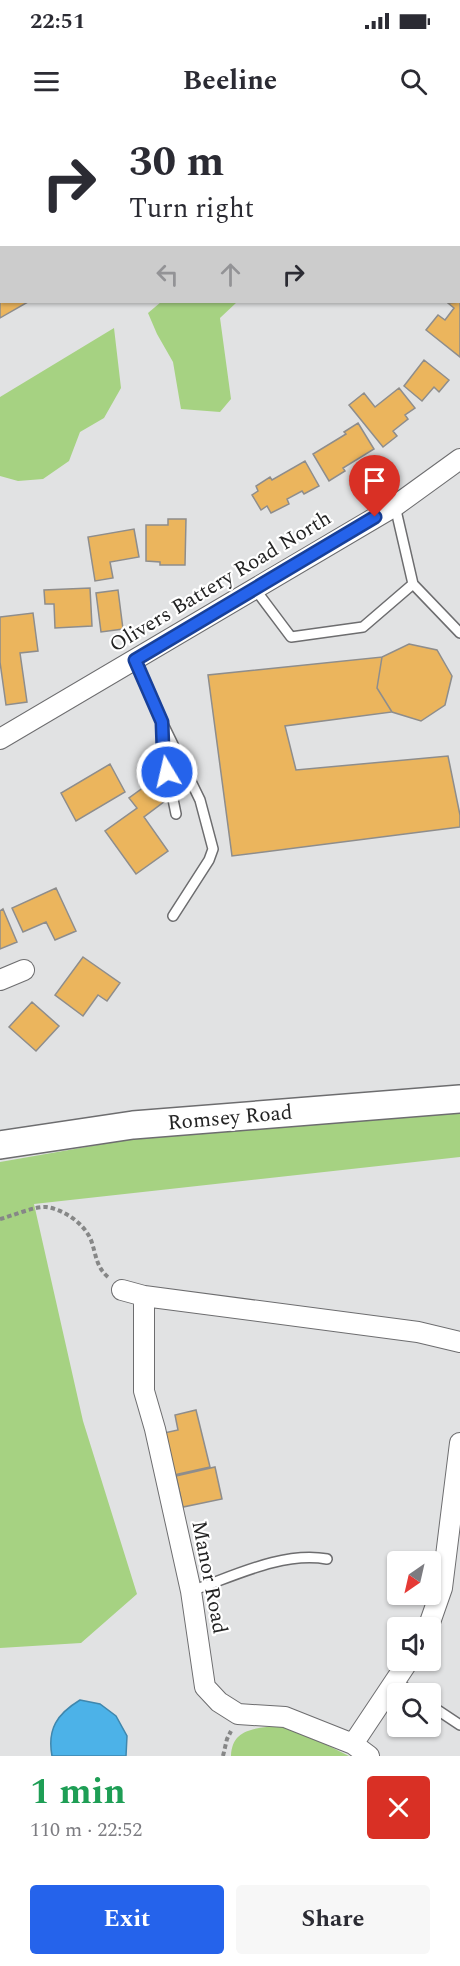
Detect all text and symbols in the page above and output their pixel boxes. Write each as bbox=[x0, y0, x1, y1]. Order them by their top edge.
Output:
text: 22:51 bbox=[30, 5, 85, 38]
text: Beeline bbox=[183, 60, 277, 102]
icon: menu bbox=[30, 65, 63, 98]
icon: search bbox=[397, 65, 430, 98]
text: 30 m bbox=[129, 131, 224, 194]
icon: right bbox=[30, 144, 108, 222]
text: Turn right bbox=[129, 188, 254, 230]
icon: left bbox=[151, 258, 184, 291]
icon: ahead bbox=[214, 258, 247, 291]
icon: right bbox=[277, 258, 310, 291]
pin bbox=[349, 455, 400, 517]
icon: arrive bbox=[358, 464, 391, 497]
street label: Olivers Battery Road North bbox=[103, 503, 338, 661]
position arrow bbox=[135, 740, 199, 804]
street label: Romsey Road bbox=[166, 1097, 294, 1139]
street label: Manor Road bbox=[182, 1518, 236, 1637]
north arrow bbox=[387, 1551, 441, 1605]
map controls bbox=[387, 1551, 441, 1737]
button: sound bbox=[387, 1617, 441, 1671]
button: search bbox=[387, 1683, 441, 1737]
text: 1 min bbox=[30, 1765, 126, 1820]
button: close bbox=[367, 1776, 430, 1839]
text: 110 m · 22:52 bbox=[30, 1815, 142, 1845]
button: Exit bbox=[30, 1885, 224, 1954]
button: Share bbox=[236, 1885, 430, 1954]

